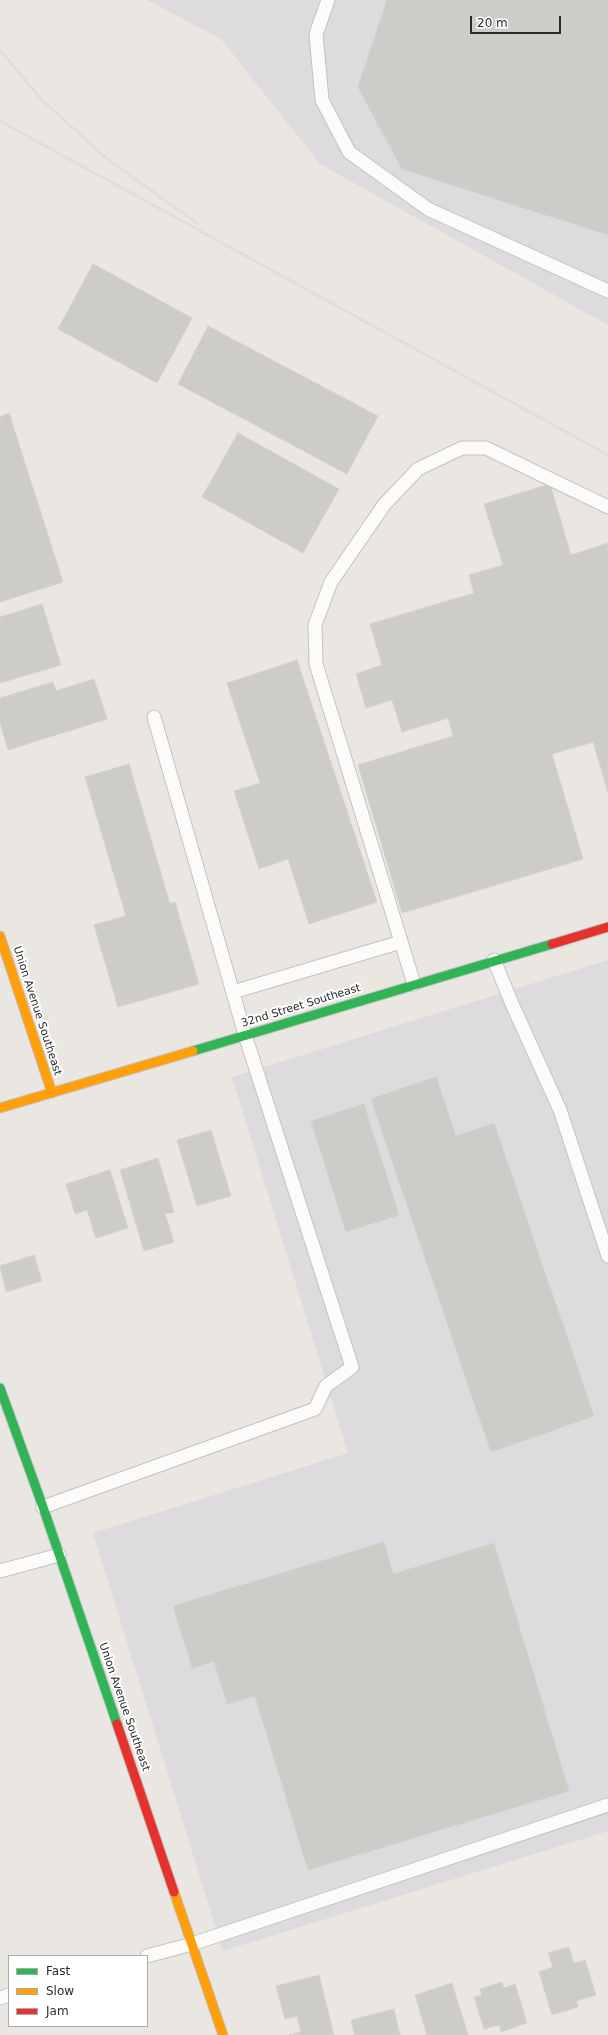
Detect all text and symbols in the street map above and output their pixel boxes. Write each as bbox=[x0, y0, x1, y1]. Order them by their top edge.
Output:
scale bar bbox=[472, 8, 563, 34]
text: 20 m bbox=[477, 16, 508, 30]
street label: Union Avenue Southeast bbox=[10, 945, 64, 1077]
street label: 32nd Street Southeast bbox=[240, 982, 362, 1030]
street label: Union Avenue Southeast bbox=[96, 1641, 152, 1773]
legend bbox=[8, 1955, 148, 2027]
text: Fast bbox=[46, 1964, 70, 1978]
text: Slow bbox=[46, 1984, 74, 1998]
text: Jam bbox=[46, 2004, 69, 2018]

